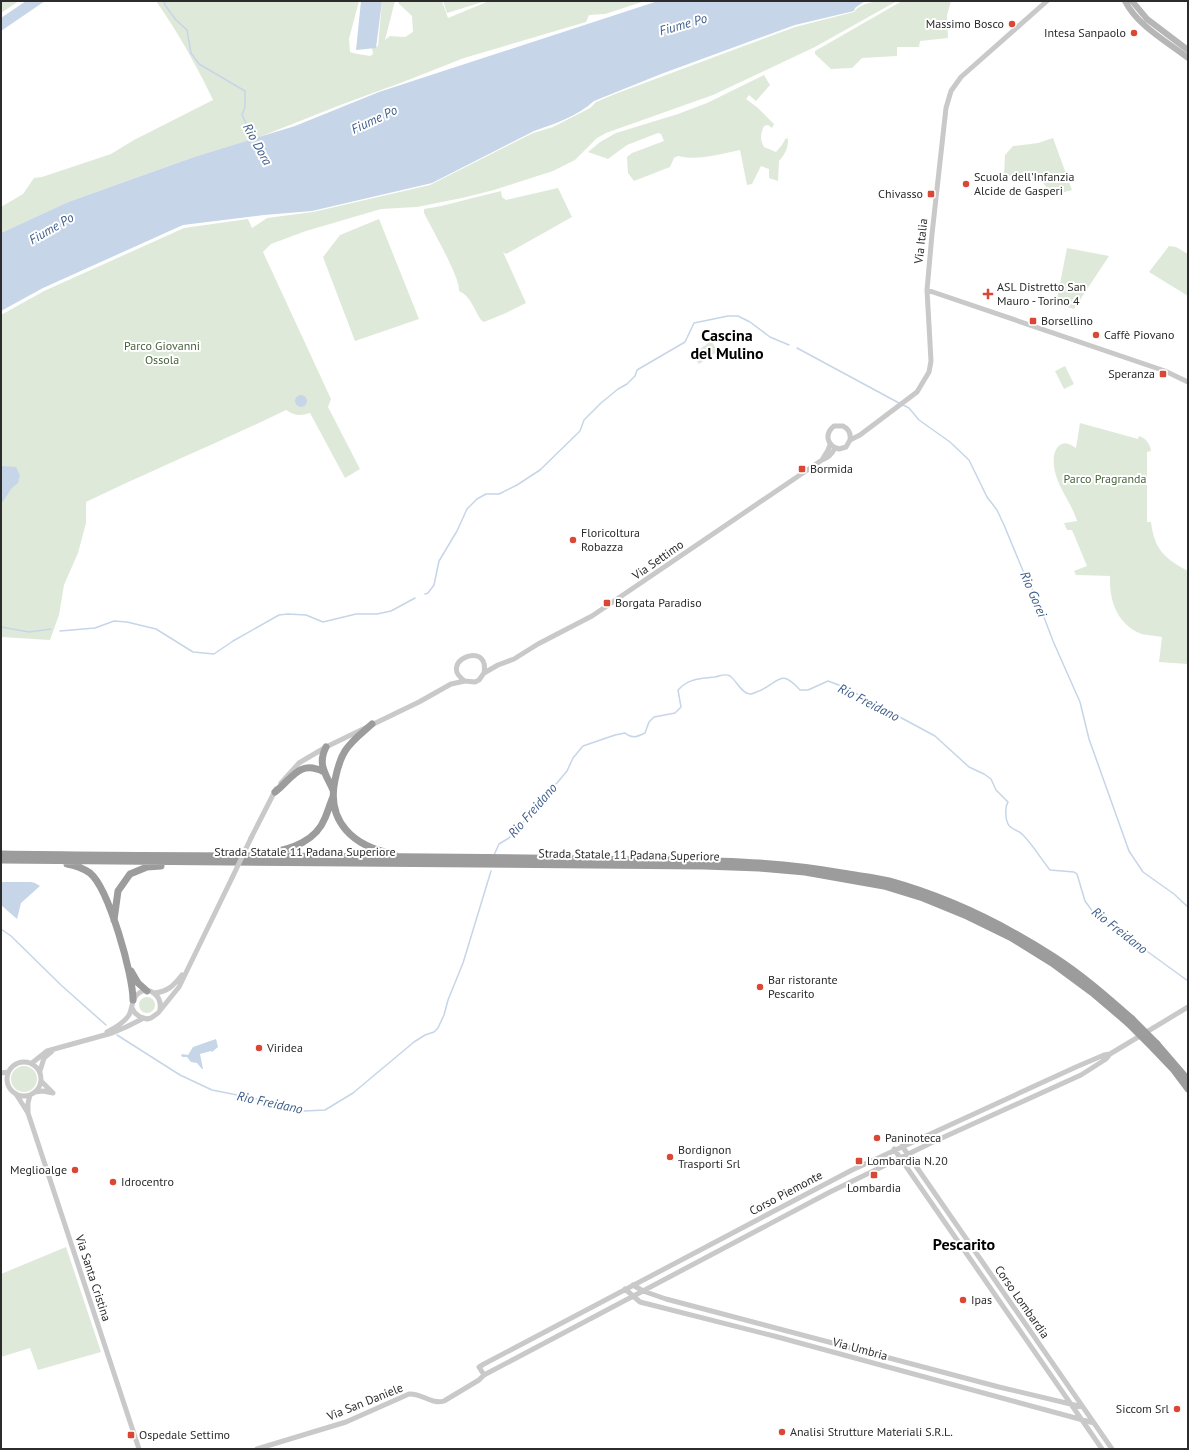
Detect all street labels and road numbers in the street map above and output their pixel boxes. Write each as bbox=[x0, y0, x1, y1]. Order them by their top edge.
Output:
street label: Via Italia bbox=[911, 218, 930, 265]
street label: Via Settimo bbox=[628, 536, 686, 583]
street label: Strada Statale 11 Padana Superiore bbox=[214, 844, 396, 859]
street label: Strada Statale 11 Padana Superiore bbox=[538, 845, 720, 864]
street label: Corso Piemonte bbox=[747, 1167, 825, 1218]
street label: Via Santa Cristina bbox=[72, 1232, 115, 1323]
street label: Corso Lombardia bbox=[992, 1262, 1053, 1341]
street label: Via Umbria bbox=[830, 1334, 889, 1363]
street label: Via San Daniele bbox=[324, 1379, 405, 1424]

